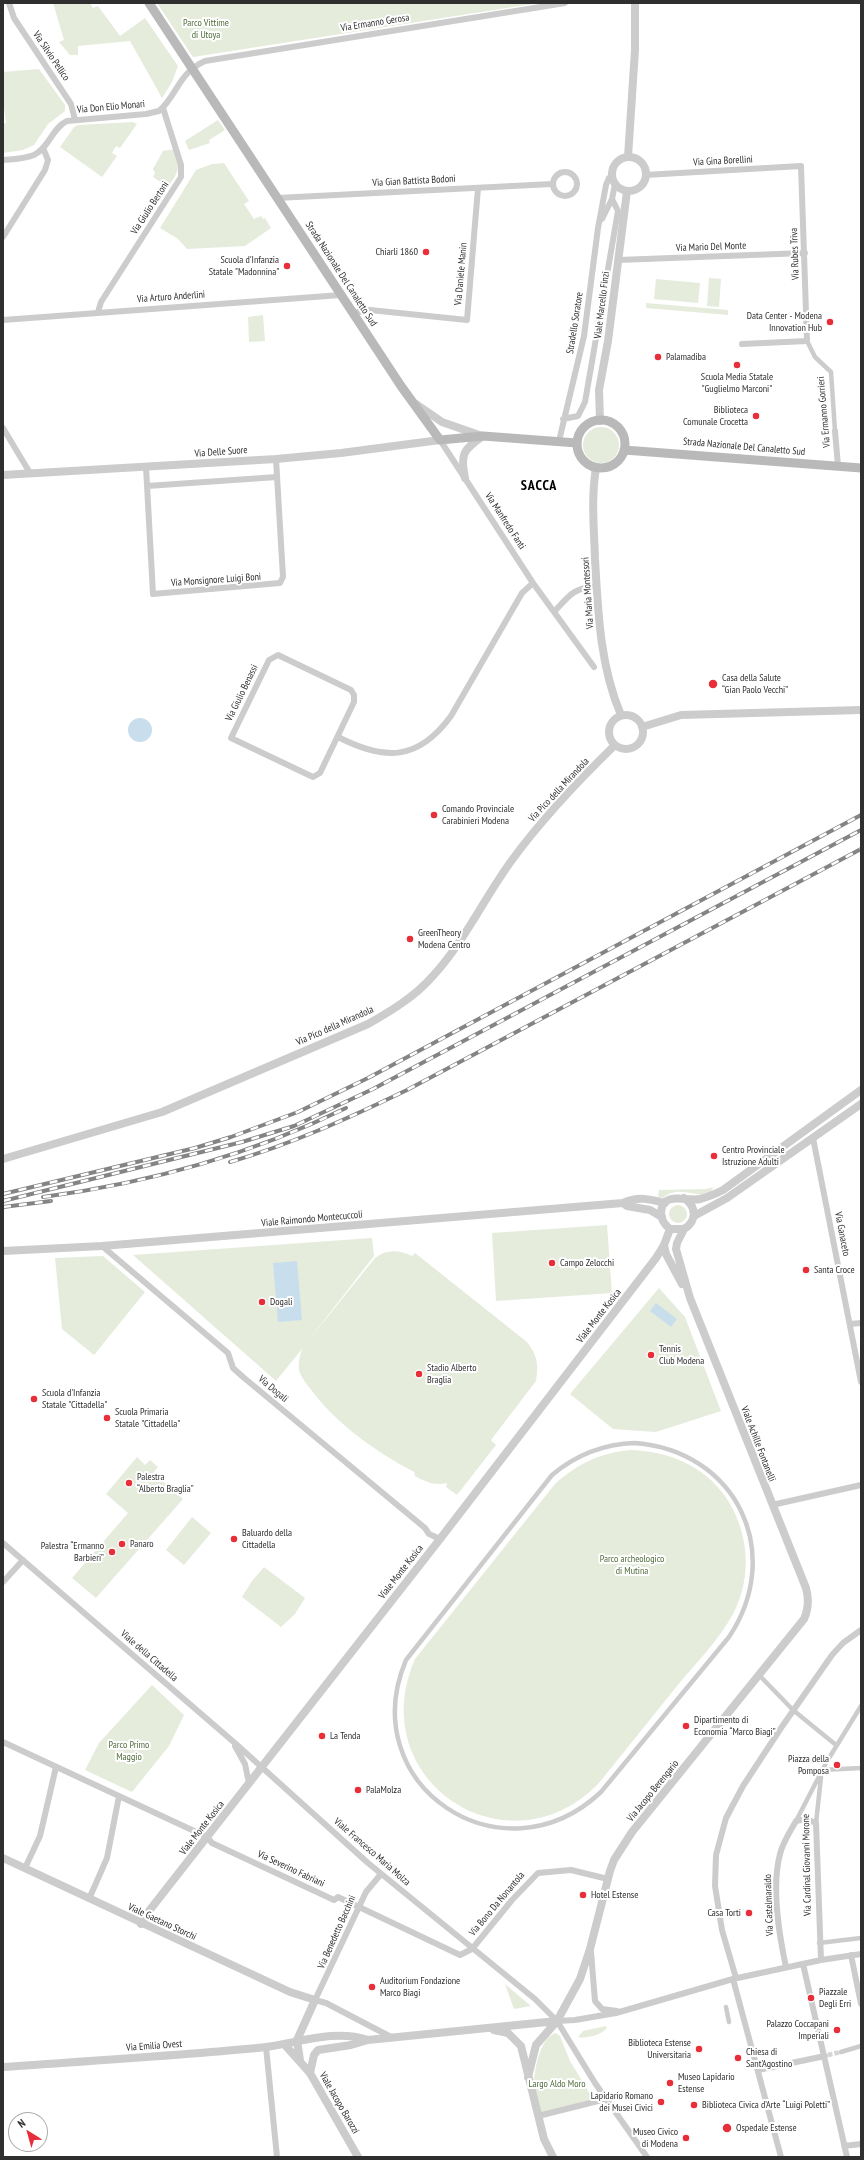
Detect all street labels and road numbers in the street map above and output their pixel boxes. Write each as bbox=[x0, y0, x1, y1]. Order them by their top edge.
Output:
street label: Via Ermanno Gerosa bbox=[340, 12, 410, 34]
street label: Via Silvio Pellico bbox=[30, 29, 72, 83]
street label: Via Don Elio Monari bbox=[76, 98, 146, 116]
street label: Via Gina Borellini bbox=[693, 153, 753, 169]
street label: Via Gian Battista Bodoni bbox=[372, 173, 456, 189]
street label: Via Giulio Bertoni bbox=[128, 179, 172, 237]
street label: Strada Nazionale Del Canaletto Sud bbox=[303, 219, 379, 329]
street label: Via Rubes Triva bbox=[788, 228, 802, 280]
street label: Via Mario Del Monte bbox=[676, 240, 746, 254]
street label: Via Daniele Manin bbox=[452, 242, 470, 306]
street label: Viale Marcello Finzi bbox=[592, 271, 612, 339]
street label: Via Arturo Anderlini bbox=[137, 289, 205, 305]
street label: Stradello Soratore bbox=[564, 291, 586, 355]
street label: Via Ermanno Gorrieri bbox=[815, 376, 833, 448]
street label: Strada Nazionale Del Canaletto Sud bbox=[682, 436, 806, 458]
street label: Via Delle Suore bbox=[194, 444, 248, 460]
street label: Via Manfredo Fanti bbox=[482, 490, 528, 552]
street label: Via Maria Montessori bbox=[579, 557, 597, 629]
street label: Via Monsignore Luigi Boni bbox=[171, 571, 261, 589]
street label: Via Giulio Benassi bbox=[223, 663, 261, 723]
street label: Via Pico della Mirandola bbox=[526, 755, 592, 825]
street label: Via Pico della Mirandola bbox=[295, 1004, 375, 1048]
street label: Viale Raimondo Montecuccoli bbox=[261, 1209, 363, 1229]
street label: Via Ganaceto bbox=[832, 1211, 852, 1257]
street label: Viale Monte Kosica bbox=[574, 1287, 624, 1345]
street label: Via Dogali bbox=[256, 1373, 290, 1405]
street label: Viale Achille Fontanelli bbox=[738, 1405, 778, 1483]
street label: Viale Monte Kosica bbox=[376, 1543, 426, 1601]
street label: Viale della Cittadella bbox=[118, 1628, 180, 1684]
street label: Via Jacopo Berengario bbox=[625, 1758, 681, 1824]
street label: Viale Monte Kosica bbox=[177, 1799, 227, 1857]
street label: Via Cardinal Giovanni Morone bbox=[800, 1814, 814, 1916]
street label: Viale Francesco Maria Molza bbox=[331, 1816, 413, 1888]
street label: Via Severino Fabriani bbox=[255, 1848, 327, 1890]
street label: Via Bono Da Nonantola bbox=[467, 1870, 527, 1938]
street label: Via Castelmaraldo bbox=[762, 1874, 776, 1936]
street label: Via Benedetto Bacchini bbox=[315, 1893, 359, 1971]
street label: Viale Gaetano Storchi bbox=[126, 1901, 198, 1943]
street label: Via Emilia Ovest bbox=[126, 2038, 182, 2054]
street label: Viale Jacopo Barozzi bbox=[316, 2070, 362, 2136]

